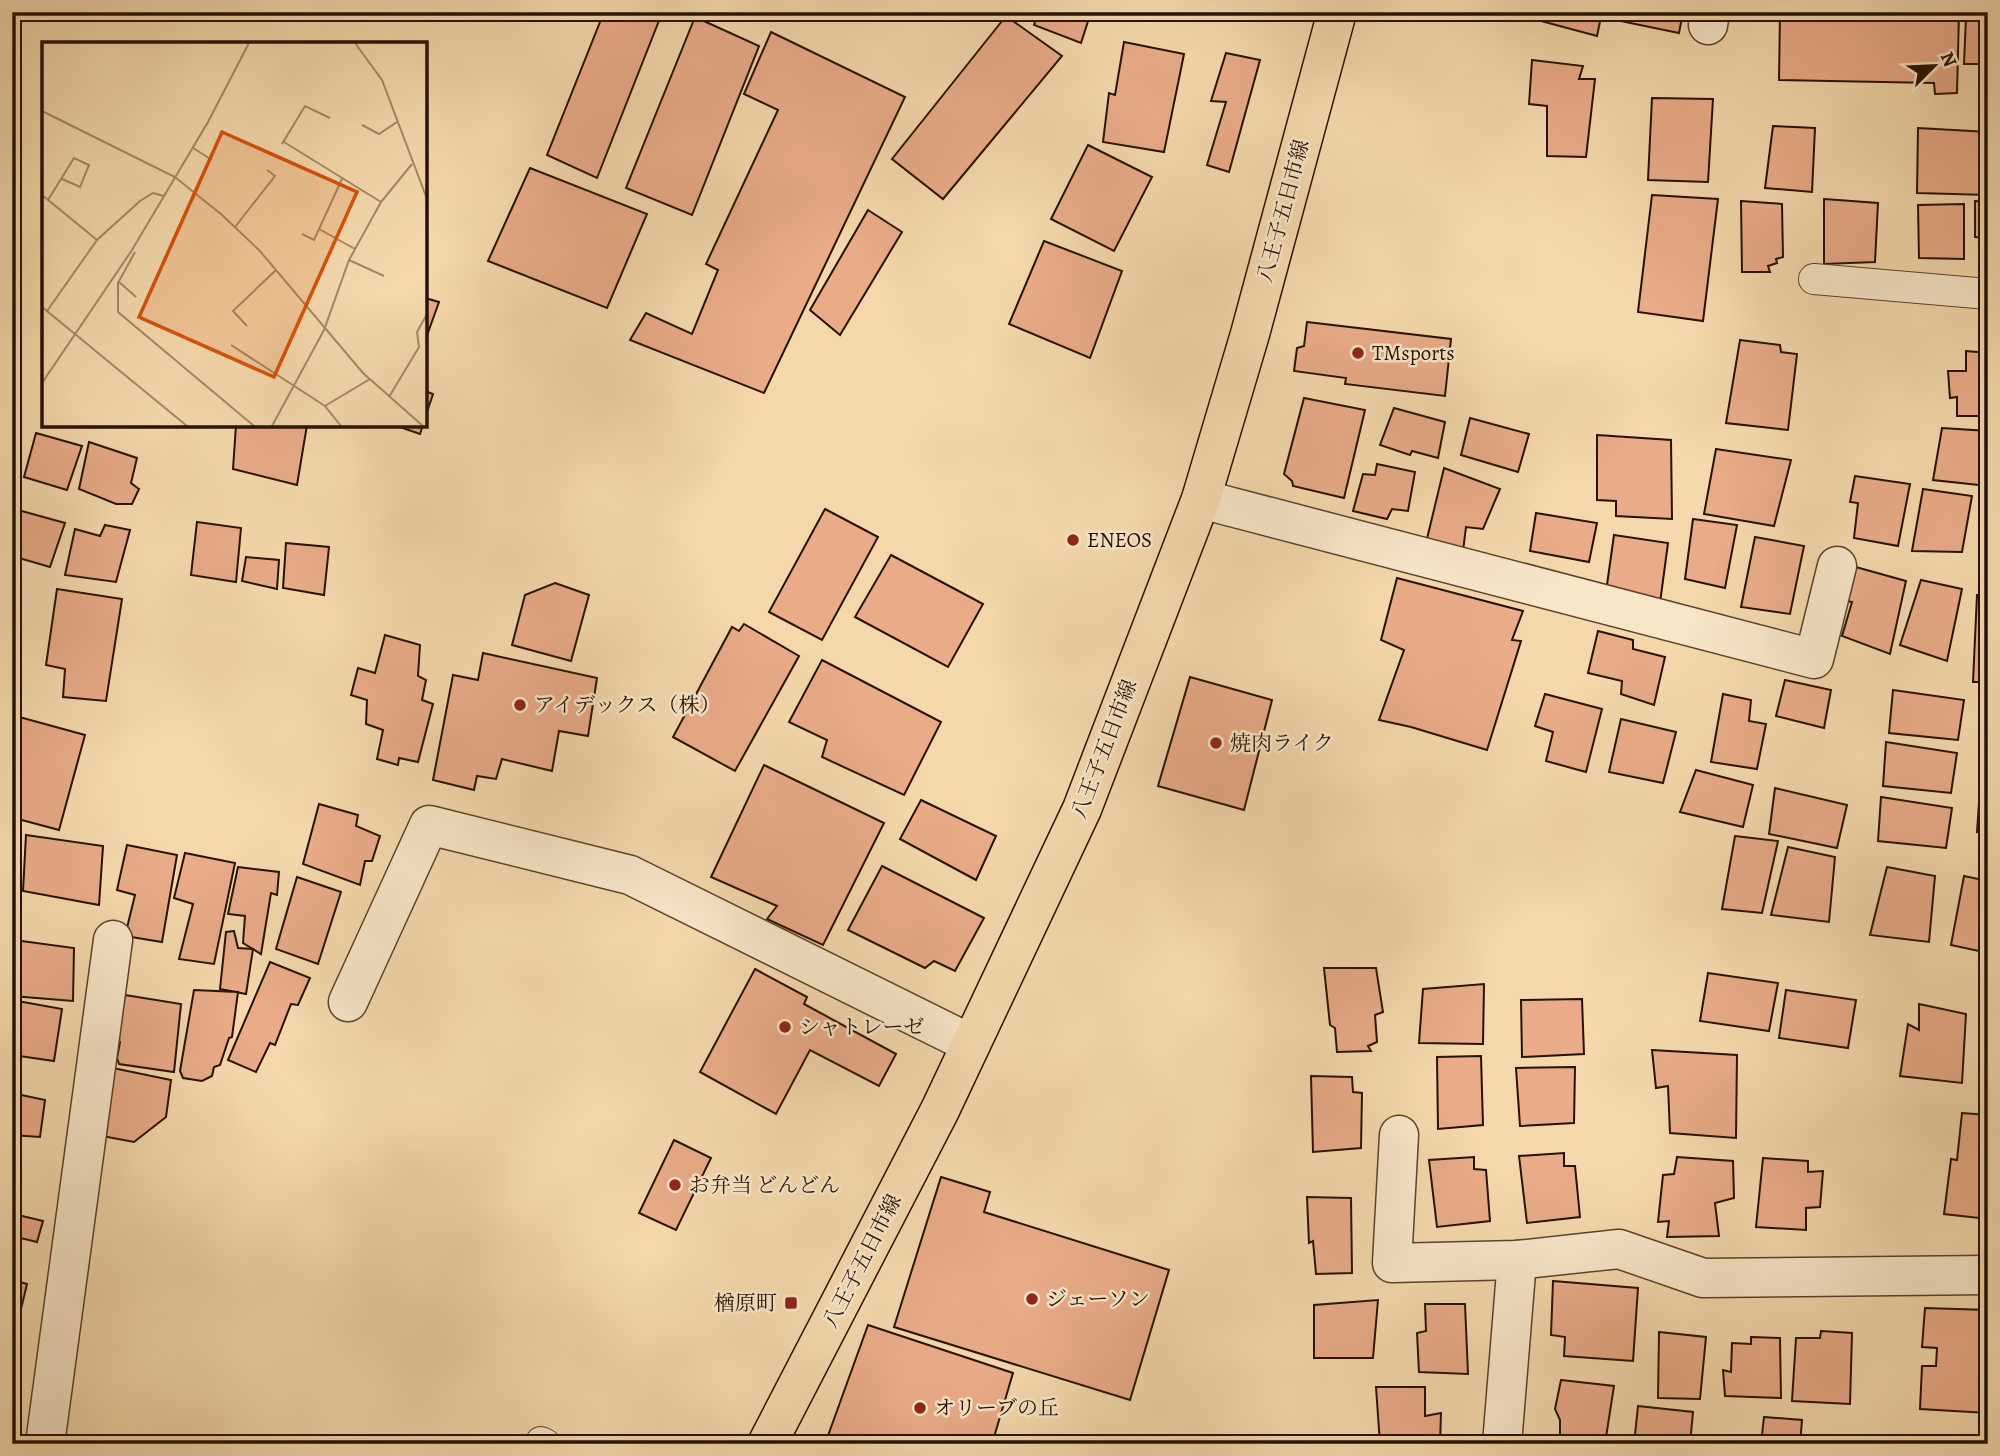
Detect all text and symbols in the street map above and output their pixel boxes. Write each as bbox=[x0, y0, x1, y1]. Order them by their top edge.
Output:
north arrow bbox=[1898, 32, 1968, 102]
inset map bbox=[42, 42, 427, 427]
text: N bbox=[1934, 48, 1963, 71]
street label: 八王子五日市線 bbox=[1250, 136, 1316, 286]
place label: TMsports bbox=[1372, 339, 1455, 367]
marker: TMsports bbox=[1350, 345, 1366, 361]
place label: ENEOS bbox=[1087, 526, 1152, 554]
marker: ENEOS bbox=[1065, 532, 1081, 548]
street label: 八王子五日市線 bbox=[1065, 675, 1143, 823]
place label: アイデックス（株） bbox=[534, 691, 720, 719]
marker: アイデックス（株） bbox=[512, 697, 528, 713]
place label: 焼肉ライク bbox=[1230, 729, 1334, 757]
marker: 焼肉ライク bbox=[1208, 735, 1224, 751]
place label: シャトレーゼ bbox=[799, 1013, 924, 1041]
marker: シャトレーゼ bbox=[777, 1019, 793, 1035]
place label: お弁当 どんどん bbox=[689, 1171, 840, 1199]
marker: お弁当 どんどん bbox=[667, 1177, 683, 1193]
street label: 八王子五日市線 bbox=[816, 1189, 908, 1333]
place label: ジェーソン bbox=[1046, 1285, 1150, 1313]
place label: 楢原町 bbox=[714, 1289, 777, 1317]
marker: ジェーソン bbox=[1024, 1291, 1040, 1307]
marker: 楢原町 bbox=[783, 1295, 799, 1311]
place label: オリーブの丘 bbox=[934, 1394, 1059, 1422]
marker: オリーブの丘 bbox=[912, 1400, 928, 1416]

